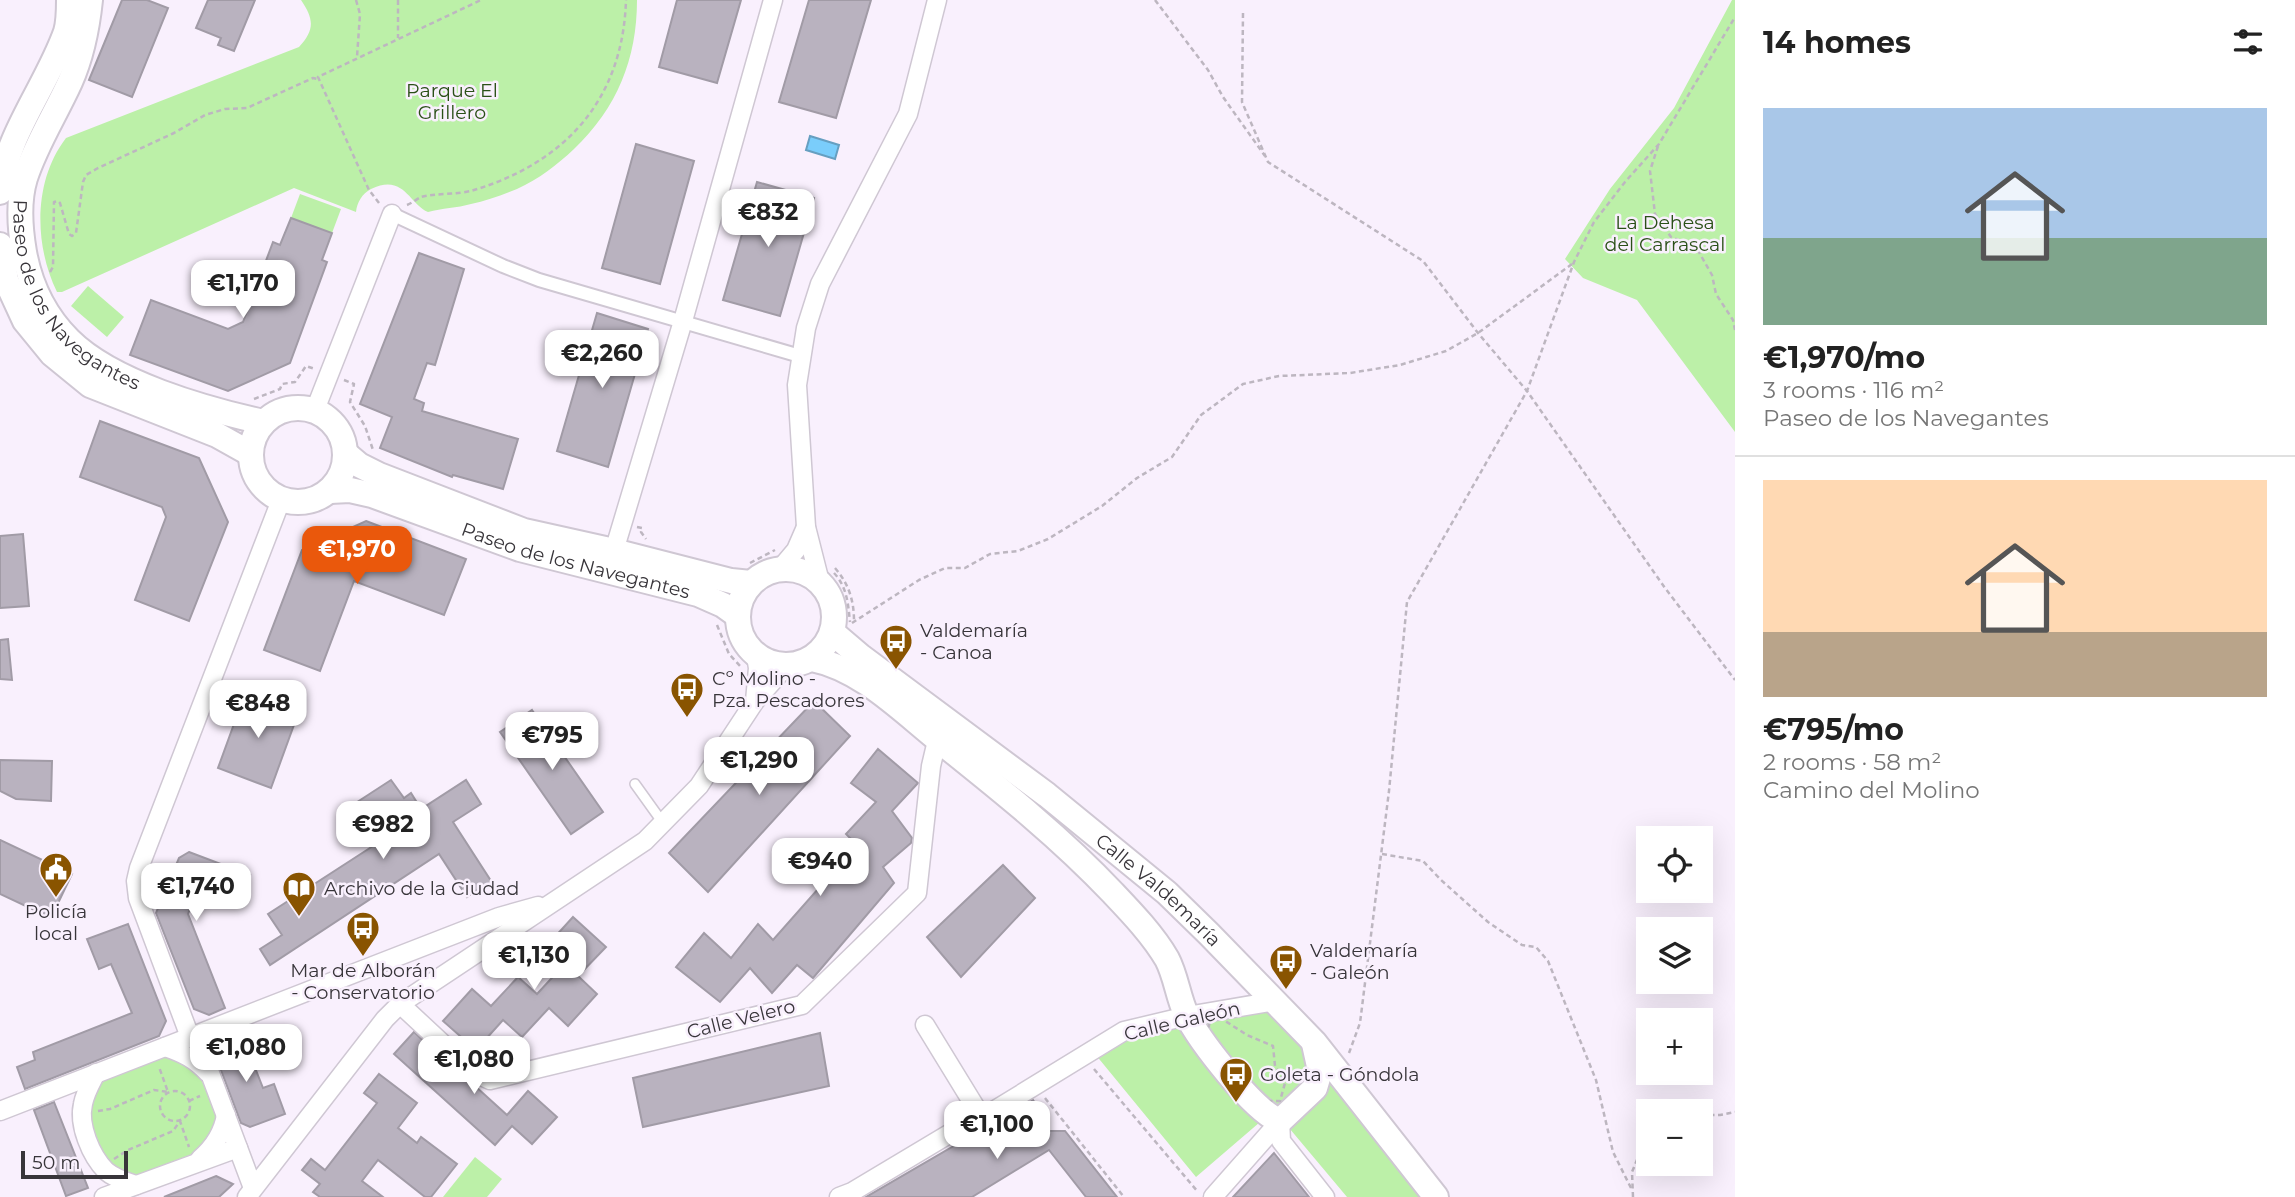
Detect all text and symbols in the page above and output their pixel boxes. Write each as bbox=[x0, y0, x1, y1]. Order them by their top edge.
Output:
icon: filters bbox=[2229, 23, 2267, 61]
text: 14 homes bbox=[1763, 24, 1911, 61]
park label: Parque El Grillero bbox=[406, 79, 498, 124]
icon: home bbox=[1952, 153, 2078, 279]
pin: €832 bbox=[727, 190, 809, 249]
text: €832 bbox=[738, 198, 798, 226]
street label: Paseo de los Navegantes bbox=[9, 199, 144, 394]
park label: La Dehesa del Carrascal bbox=[1605, 211, 1725, 256]
pin: €1,170 bbox=[186, 260, 300, 320]
text: €1,170 bbox=[207, 269, 279, 297]
pin: €2,260 bbox=[545, 330, 659, 390]
text: €2,260 bbox=[561, 339, 643, 367]
text: €1,970/mo bbox=[1763, 339, 1925, 376]
text: 3 rooms · 116 m² bbox=[1763, 376, 1944, 404]
text: Paseo de los Navegantes bbox=[1763, 404, 2049, 432]
street label: Paseo de los Navegantes bbox=[459, 517, 692, 603]
icon: home bbox=[1952, 525, 2078, 651]
pin: €1,970 bbox=[300, 526, 414, 586]
text: €1,970 bbox=[318, 535, 396, 563]
place label: Valdemaría - Canoa bbox=[920, 619, 1028, 664]
bus stop icon: Valdemaría - Canoa bbox=[877, 622, 915, 671]
place label: Cº Molino - Pza. Pescadores bbox=[712, 667, 865, 712]
bus stop icon: Cº Molino - Pza. Pescadores bbox=[668, 670, 706, 719]
pin: €848 bbox=[217, 680, 299, 740]
text: €848 bbox=[226, 689, 290, 717]
text: €795/mo bbox=[1763, 711, 1904, 748]
pin: €795 bbox=[511, 712, 593, 772]
text: €795 bbox=[521, 721, 583, 749]
pin: €1,290 bbox=[702, 738, 816, 797]
text: €1,290 bbox=[720, 746, 798, 774]
text: 2 rooms · 58 m² bbox=[1763, 748, 1941, 776]
text: Camino del Molino bbox=[1763, 776, 1980, 804]
pin: €982 bbox=[342, 802, 424, 861]
text: €982 bbox=[352, 810, 414, 838]
map controls bbox=[1636, 826, 1713, 1176]
button: locate bbox=[1636, 826, 1713, 903]
street label: Calle Valdemaría bbox=[1091, 828, 1226, 951]
pin: €940 bbox=[779, 838, 861, 898]
text: €940 bbox=[788, 847, 852, 875]
public building icon: Policía local bbox=[37, 850, 75, 899]
pin: €1,740 bbox=[139, 864, 253, 923]
library icon: Archivo de la Ciudad bbox=[280, 869, 318, 918]
text: €1,740 bbox=[157, 872, 235, 900]
place label: Archivo de la Ciudad bbox=[324, 877, 519, 900]
place label: Policía local bbox=[25, 900, 87, 945]
bus stop icon: Mar de Alborán - Conservatorio bbox=[344, 909, 382, 958]
button: layers bbox=[1636, 917, 1713, 994]
pin: €1,130 bbox=[477, 932, 591, 992]
place label: Valdemaría - Galeón bbox=[1310, 939, 1418, 984]
text: €1,130 bbox=[498, 941, 570, 969]
bus stop icon: Valdemaría - Galeón bbox=[1267, 942, 1305, 991]
place label: Mar de Alborán - Conservatorio bbox=[290, 959, 436, 1004]
street label: Calle Velero bbox=[684, 994, 798, 1044]
street label: Calle Galeón bbox=[1122, 996, 1242, 1046]
button: + bbox=[1636, 1008, 1713, 1085]
pin: €1,080 bbox=[189, 1024, 303, 1084]
text: €1,080 bbox=[206, 1033, 286, 1061]
pin: €1,080 bbox=[417, 1036, 531, 1096]
text: €1,080 bbox=[434, 1045, 514, 1073]
bus stop icon: Goleta - Góndola bbox=[1217, 1055, 1255, 1104]
place label: Goleta - Góndola bbox=[1260, 1063, 1420, 1086]
button: − bbox=[1636, 1099, 1713, 1176]
pin: €1,100 bbox=[940, 1102, 1054, 1161]
text: €1,100 bbox=[960, 1110, 1034, 1138]
scale bar bbox=[21, 1148, 128, 1180]
text: 50 m bbox=[32, 1151, 80, 1174]

